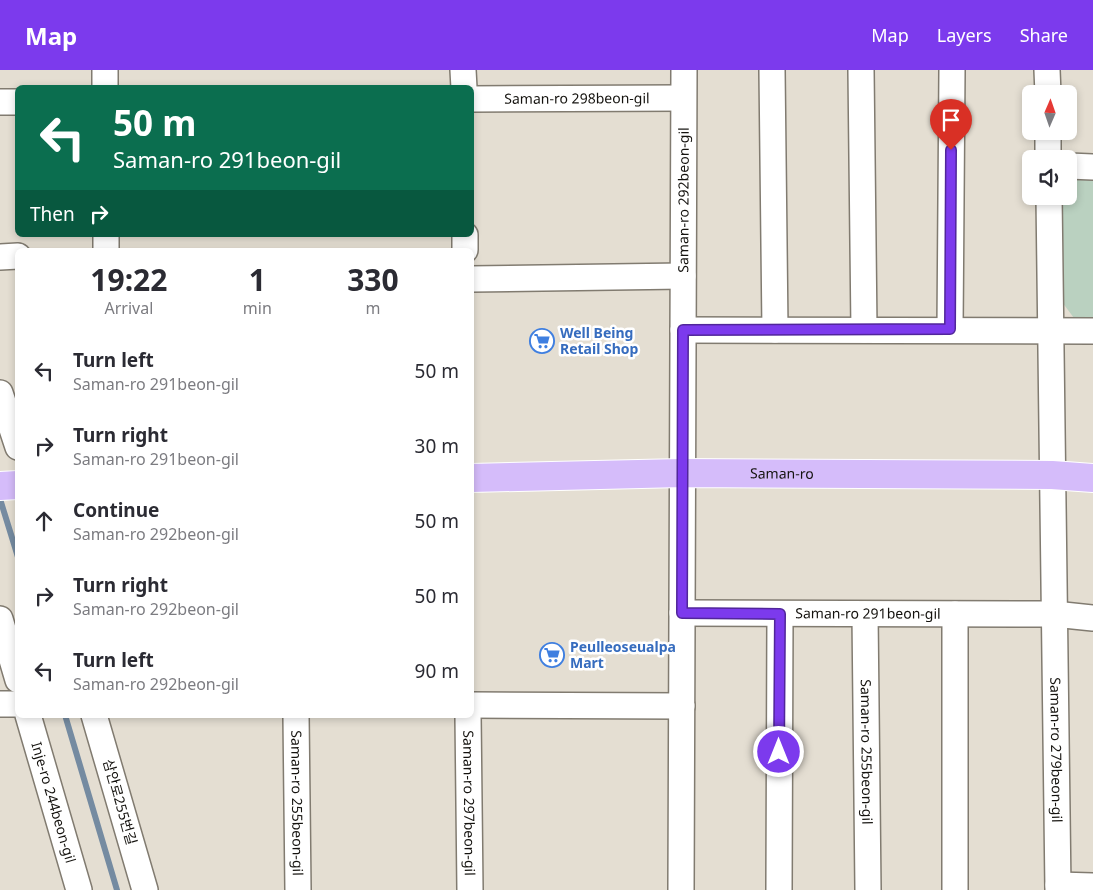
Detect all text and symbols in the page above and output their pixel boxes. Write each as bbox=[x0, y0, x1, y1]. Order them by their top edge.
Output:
text: Map bbox=[25, 19, 77, 52]
text: Map bbox=[871, 23, 909, 47]
text: Layers bbox=[937, 23, 992, 47]
text: Share bbox=[1020, 23, 1068, 47]
north arrow bbox=[1022, 85, 1078, 140]
map controls bbox=[1022, 85, 1077, 205]
street label: Saman-ro 298beon-gil bbox=[504, 88, 650, 108]
text: 50 m bbox=[113, 99, 196, 146]
pin bbox=[930, 99, 972, 150]
icon: left bbox=[30, 105, 95, 170]
icon: arrive bbox=[937, 106, 965, 134]
street label: Saman-ro 292beon-gil bbox=[673, 127, 693, 273]
text: Saman-ro 291beon-gil bbox=[113, 144, 341, 174]
button: sound bbox=[1022, 150, 1077, 205]
icon: right bbox=[85, 200, 113, 228]
text: Then bbox=[30, 201, 75, 227]
text: 19:22 bbox=[90, 259, 167, 300]
text: 1 bbox=[249, 259, 266, 300]
text: 330 bbox=[347, 259, 399, 300]
text: Arrival bbox=[104, 297, 153, 319]
text: min bbox=[243, 297, 272, 319]
text: m bbox=[365, 297, 380, 319]
place label: Well Being Retail Shop bbox=[560, 323, 639, 358]
supermarket icon: Well Being Retail Shop bbox=[529, 328, 555, 354]
text: Turn left bbox=[73, 347, 154, 373]
icon: left bbox=[30, 357, 58, 385]
text: 50 m bbox=[415, 358, 459, 384]
text: Saman-ro 291beon-gil bbox=[73, 373, 239, 395]
text: Turn right bbox=[73, 422, 168, 448]
icon: right bbox=[30, 432, 58, 460]
text: 30 m bbox=[415, 433, 459, 459]
text: Saman-ro 291beon-gil bbox=[73, 448, 239, 470]
street label: Saman-ro bbox=[750, 463, 814, 483]
text: Continue bbox=[73, 497, 159, 523]
icon: ahead bbox=[30, 507, 58, 535]
text: 50 m bbox=[415, 508, 459, 534]
text: Saman-ro 292beon-gil bbox=[73, 523, 239, 545]
text: Turn right bbox=[73, 572, 168, 598]
icon: right bbox=[30, 582, 58, 610]
text: 50 m bbox=[415, 583, 459, 609]
text: Saman-ro 292beon-gil bbox=[73, 598, 239, 620]
street label: Saman-ro 291beon-gil bbox=[795, 603, 941, 623]
place label: Peulleoseualpa Mart bbox=[570, 637, 676, 672]
supermarket icon: Peulleoseualpa Mart bbox=[539, 642, 565, 668]
text: Turn left bbox=[73, 647, 154, 673]
icon: left bbox=[30, 657, 58, 685]
text: 90 m bbox=[415, 658, 459, 684]
text: Saman-ro 292beon-gil bbox=[73, 673, 239, 695]
street label: Saman-ro 279beon-gil bbox=[1046, 677, 1067, 823]
street label: Saman-ro 255beon-gil bbox=[857, 679, 877, 825]
position arrow bbox=[752, 725, 804, 777]
street label: Saman-ro 255beon-gil bbox=[287, 730, 308, 876]
street label: Saman-ro 297beon-gil bbox=[459, 730, 480, 876]
street label: Inje-ro 244beon-gil bbox=[27, 739, 81, 865]
street label: 삼안로255번길 bbox=[99, 757, 142, 847]

